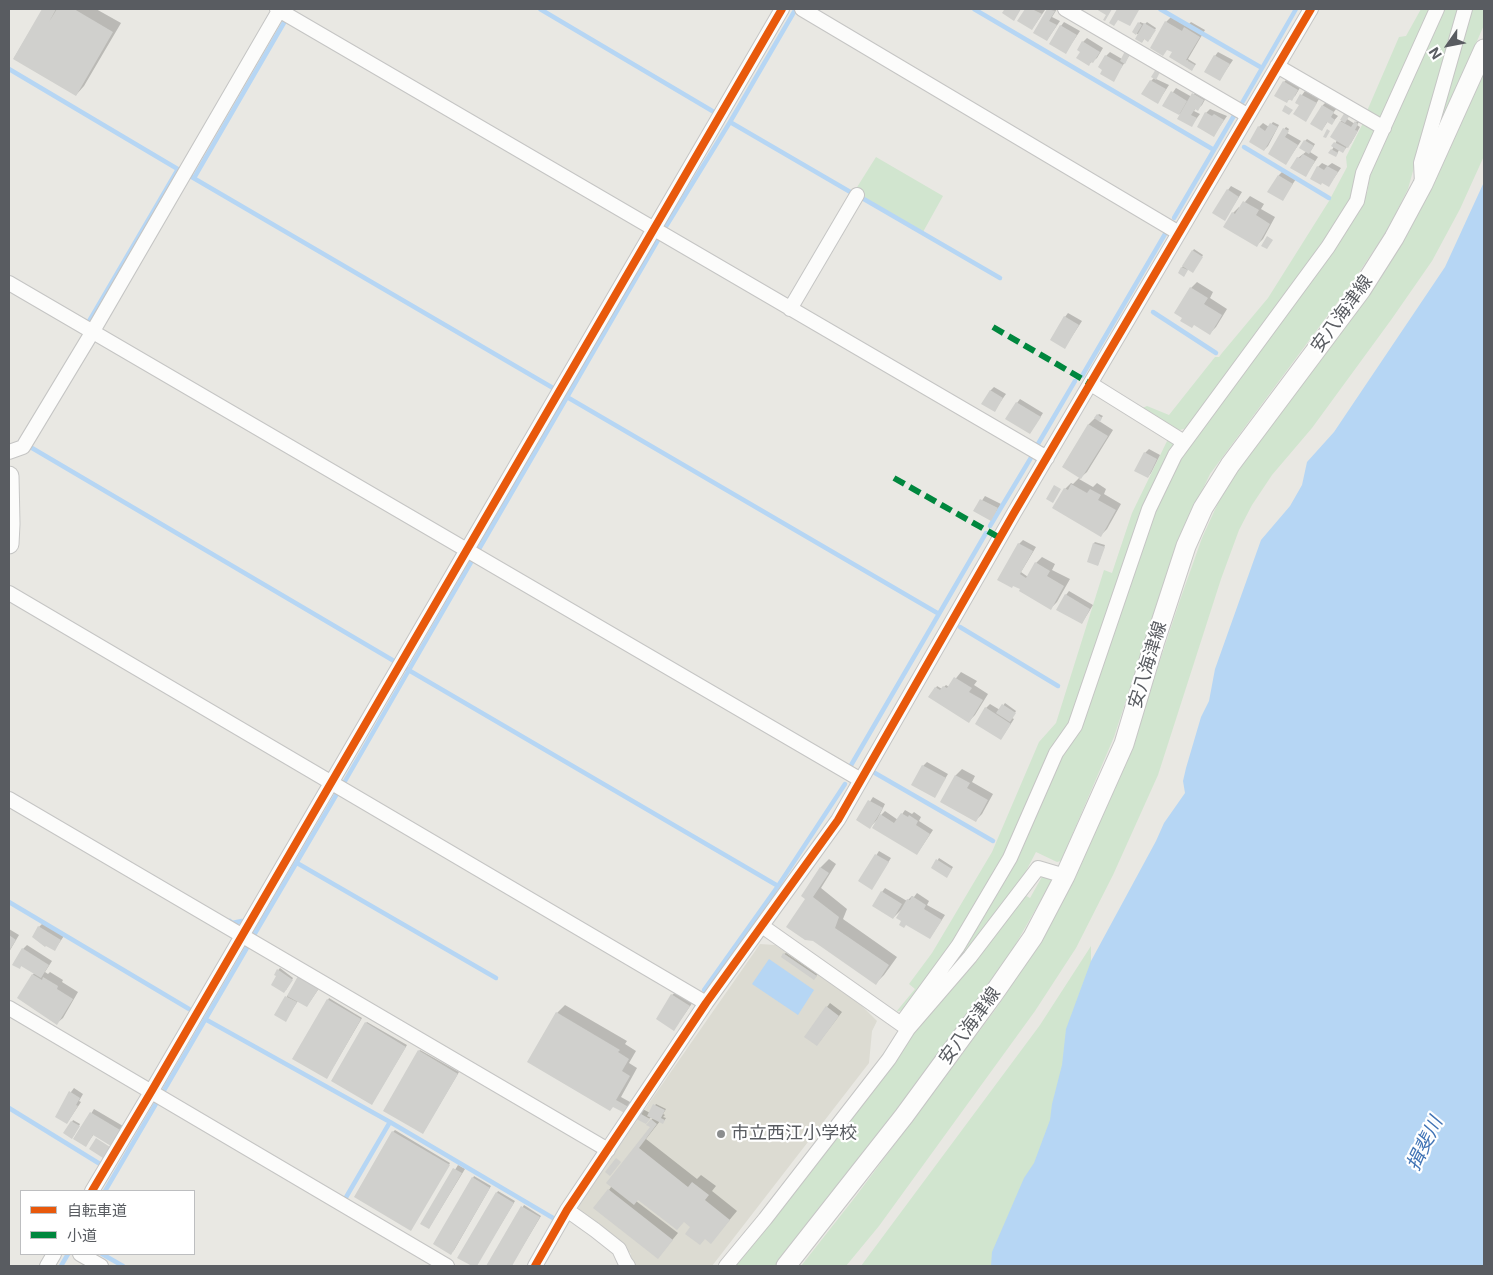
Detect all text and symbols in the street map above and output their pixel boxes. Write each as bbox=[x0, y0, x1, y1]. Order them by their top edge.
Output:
north arrow bbox=[1423, 20, 1473, 70]
text: N bbox=[1425, 44, 1445, 63]
street label: 安八海津線 bbox=[1307, 271, 1377, 357]
street label: 安八海津線 bbox=[1125, 619, 1171, 711]
street label: 安八海津線 bbox=[935, 983, 1005, 1069]
water label: 揖斐川 bbox=[1402, 1113, 1448, 1175]
place label: 市立西江小学校 bbox=[731, 1123, 857, 1145]
marker: 市立西江小学校 bbox=[715, 1128, 727, 1140]
legend bbox=[20, 1190, 195, 1255]
text: 自転車道 bbox=[67, 1201, 127, 1220]
text: 小道 bbox=[67, 1226, 97, 1245]

